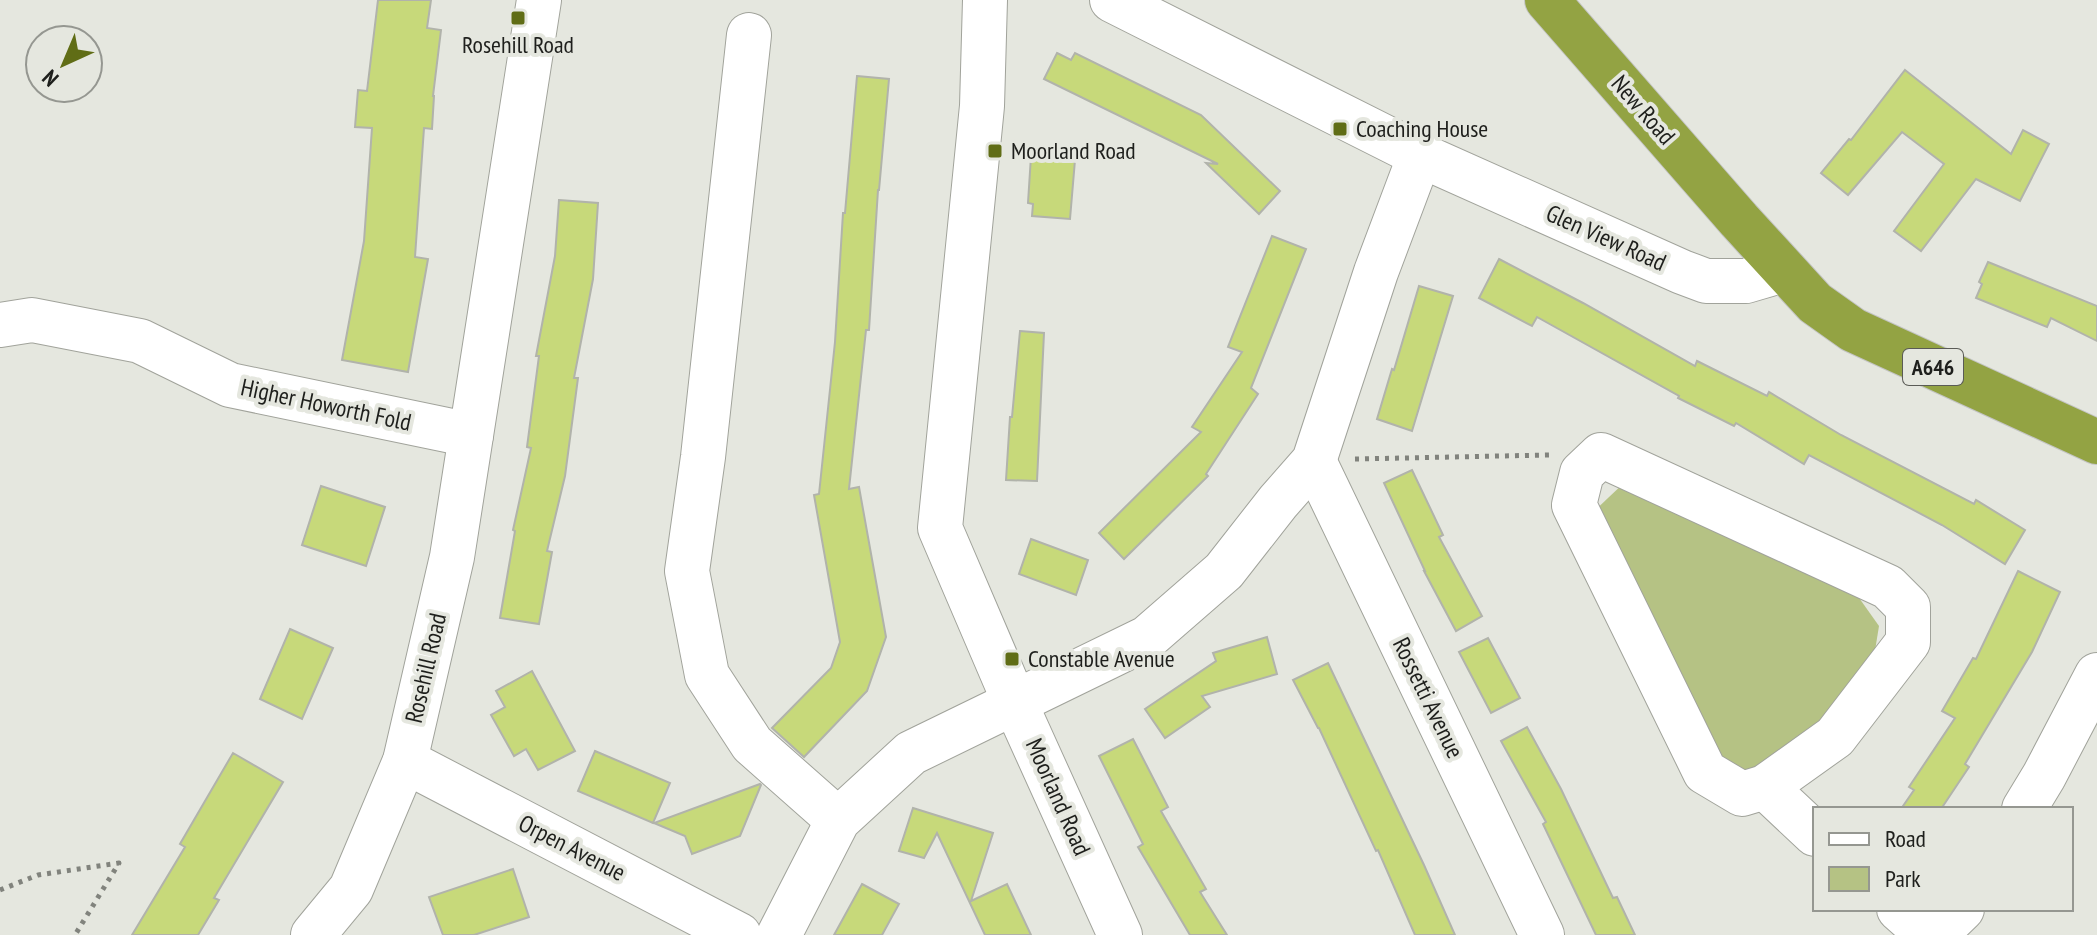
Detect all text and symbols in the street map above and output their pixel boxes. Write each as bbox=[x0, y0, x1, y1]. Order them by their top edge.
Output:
marker: Rosehill Road bbox=[509, 9, 527, 27]
north arrow bbox=[24, 24, 104, 104]
place label: Rosehill Road bbox=[462, 29, 574, 60]
text: N bbox=[36, 64, 64, 93]
street label: New Road bbox=[1605, 68, 1682, 151]
place label: Coaching House bbox=[1356, 113, 1488, 144]
marker: Coaching House bbox=[1331, 120, 1349, 138]
place label: Moorland Road bbox=[1011, 135, 1136, 166]
marker: Moorland Road bbox=[986, 142, 1004, 160]
street label: Glen View Road bbox=[1541, 197, 1671, 278]
road number: A646 bbox=[1903, 349, 1963, 385]
street label: Higher Howorth Fold bbox=[238, 371, 414, 438]
street label: Rosehill Road bbox=[398, 610, 453, 726]
street label: Rossetti Avenue bbox=[1386, 632, 1471, 763]
place label: Constable Avenue bbox=[1028, 643, 1175, 674]
marker: Constable Avenue bbox=[1003, 650, 1021, 668]
street label: Moorland Road bbox=[1019, 734, 1098, 860]
street label: Orpen Avenue bbox=[514, 807, 631, 888]
legend bbox=[1813, 807, 2073, 911]
text: Road bbox=[1885, 823, 1926, 854]
text: Park bbox=[1885, 863, 1921, 894]

